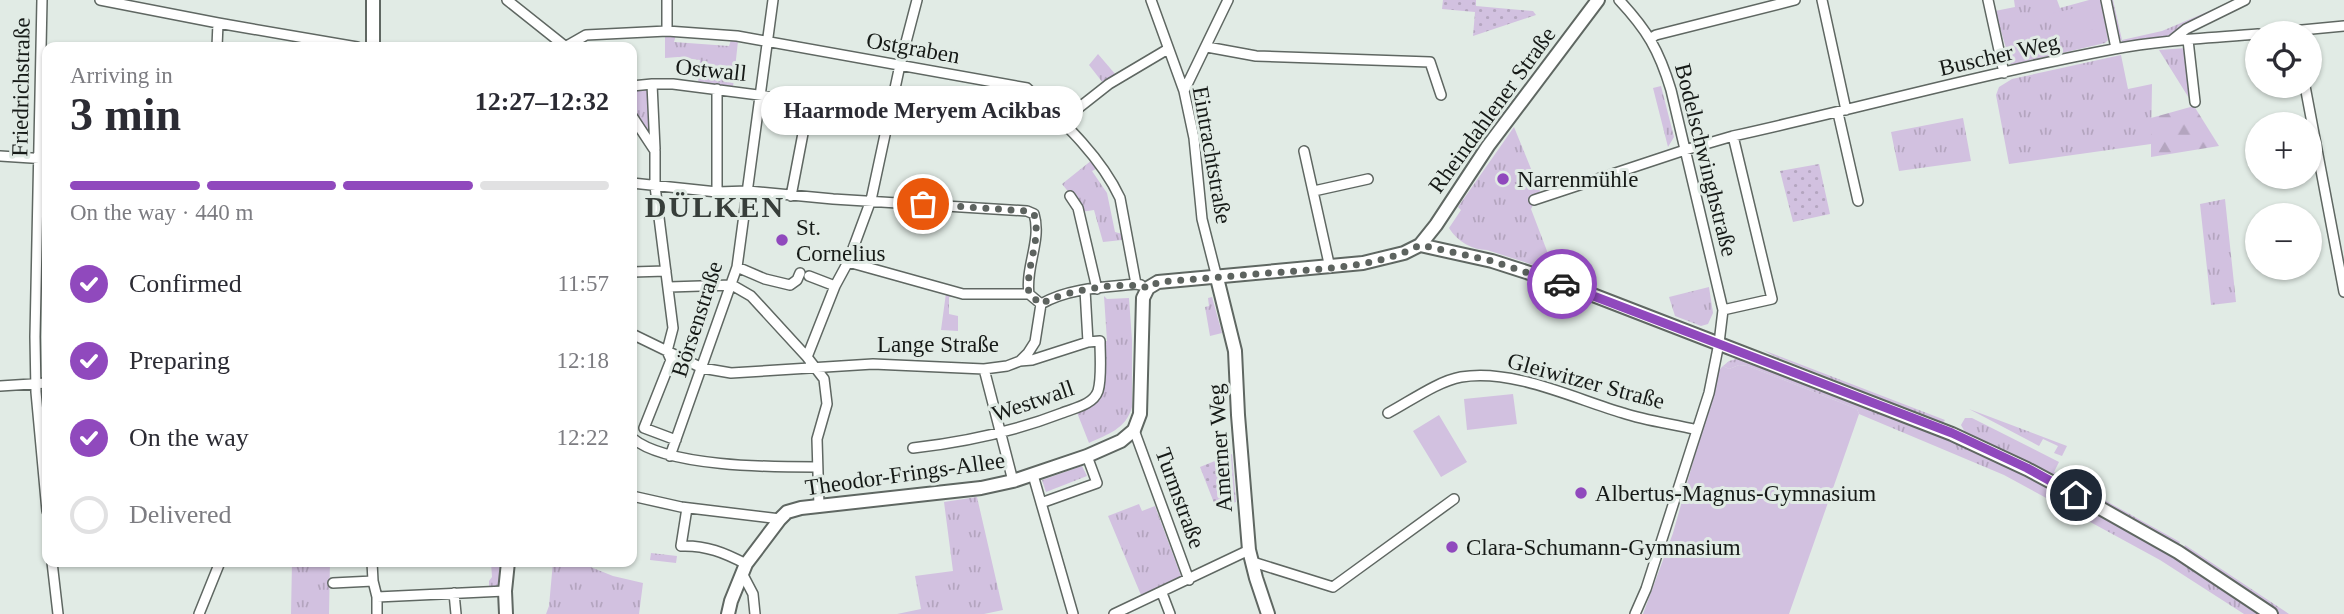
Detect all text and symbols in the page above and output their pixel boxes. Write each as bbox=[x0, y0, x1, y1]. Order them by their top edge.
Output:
street label: Friedrichstraße bbox=[7, 17, 35, 157]
map controls bbox=[2245, 21, 2322, 280]
button: locate bbox=[2245, 21, 2322, 98]
street label: Rheindahlener Straße bbox=[1424, 22, 1560, 198]
street label: Ostgraben bbox=[864, 27, 962, 69]
street label: Buscher Weg bbox=[1937, 29, 2062, 81]
street label: Ostwall bbox=[674, 54, 748, 86]
street label: Bodelschwinghstraße bbox=[1670, 61, 1742, 259]
text: Arriving in bbox=[70, 63, 173, 88]
street label: Eintrachtstraße bbox=[1188, 84, 1236, 226]
callout: Haarmode Meryem Acikbas bbox=[762, 85, 1084, 134]
text: 12:27–12:32 bbox=[475, 87, 609, 116]
text: 3 min bbox=[70, 89, 181, 140]
text: Haarmode Meryem Acikbas bbox=[783, 98, 1061, 123]
button: + bbox=[2245, 112, 2322, 189]
place label: Narrenmühle bbox=[1517, 167, 1638, 192]
marker: Narrenmühle bbox=[1495, 171, 1511, 187]
pin bbox=[893, 174, 953, 234]
icon: bag bbox=[904, 185, 942, 223]
district label: DÜLKEN bbox=[645, 190, 785, 223]
text: On the way · 440 m bbox=[70, 200, 253, 225]
button: − bbox=[2245, 203, 2322, 280]
place label: St. Cornelius bbox=[796, 215, 885, 266]
marker: St. Cornelius bbox=[774, 232, 790, 248]
courier bbox=[1527, 249, 1597, 319]
street label: Börsenstraße bbox=[667, 258, 727, 380]
icon: check bbox=[70, 265, 108, 303]
icon: car bbox=[1543, 265, 1581, 303]
text: Confirmed bbox=[129, 269, 242, 298]
text: 11:57 bbox=[557, 271, 609, 296]
street label: Lange Straße bbox=[877, 332, 999, 357]
icon: check bbox=[70, 342, 108, 380]
text: Preparing bbox=[129, 346, 230, 375]
text: 12:18 bbox=[557, 348, 609, 373]
street label: Gleiwitzer Straße bbox=[1505, 348, 1667, 414]
street label: Westwall bbox=[989, 375, 1077, 427]
street label: Amerner Weg bbox=[1203, 382, 1237, 513]
icon: check bbox=[70, 419, 108, 457]
text: On the way bbox=[129, 423, 249, 452]
text: 12:22 bbox=[557, 425, 609, 450]
street label: Turmstraße bbox=[1150, 444, 1210, 552]
street label: Theodor-Frings-Allee bbox=[804, 448, 1006, 500]
pin bbox=[2046, 465, 2106, 525]
icon: home bbox=[2057, 476, 2095, 514]
place label: Albertus-Magnus-Gymnasium bbox=[1595, 481, 1876, 506]
marker: Albertus-Magnus-Gymnasium bbox=[1573, 485, 1589, 501]
text: Delivered bbox=[129, 500, 232, 529]
place label: Clara-Schumann-Gymnasium bbox=[1466, 535, 1741, 560]
marker: Clara-Schumann-Gymnasium bbox=[1444, 539, 1460, 555]

